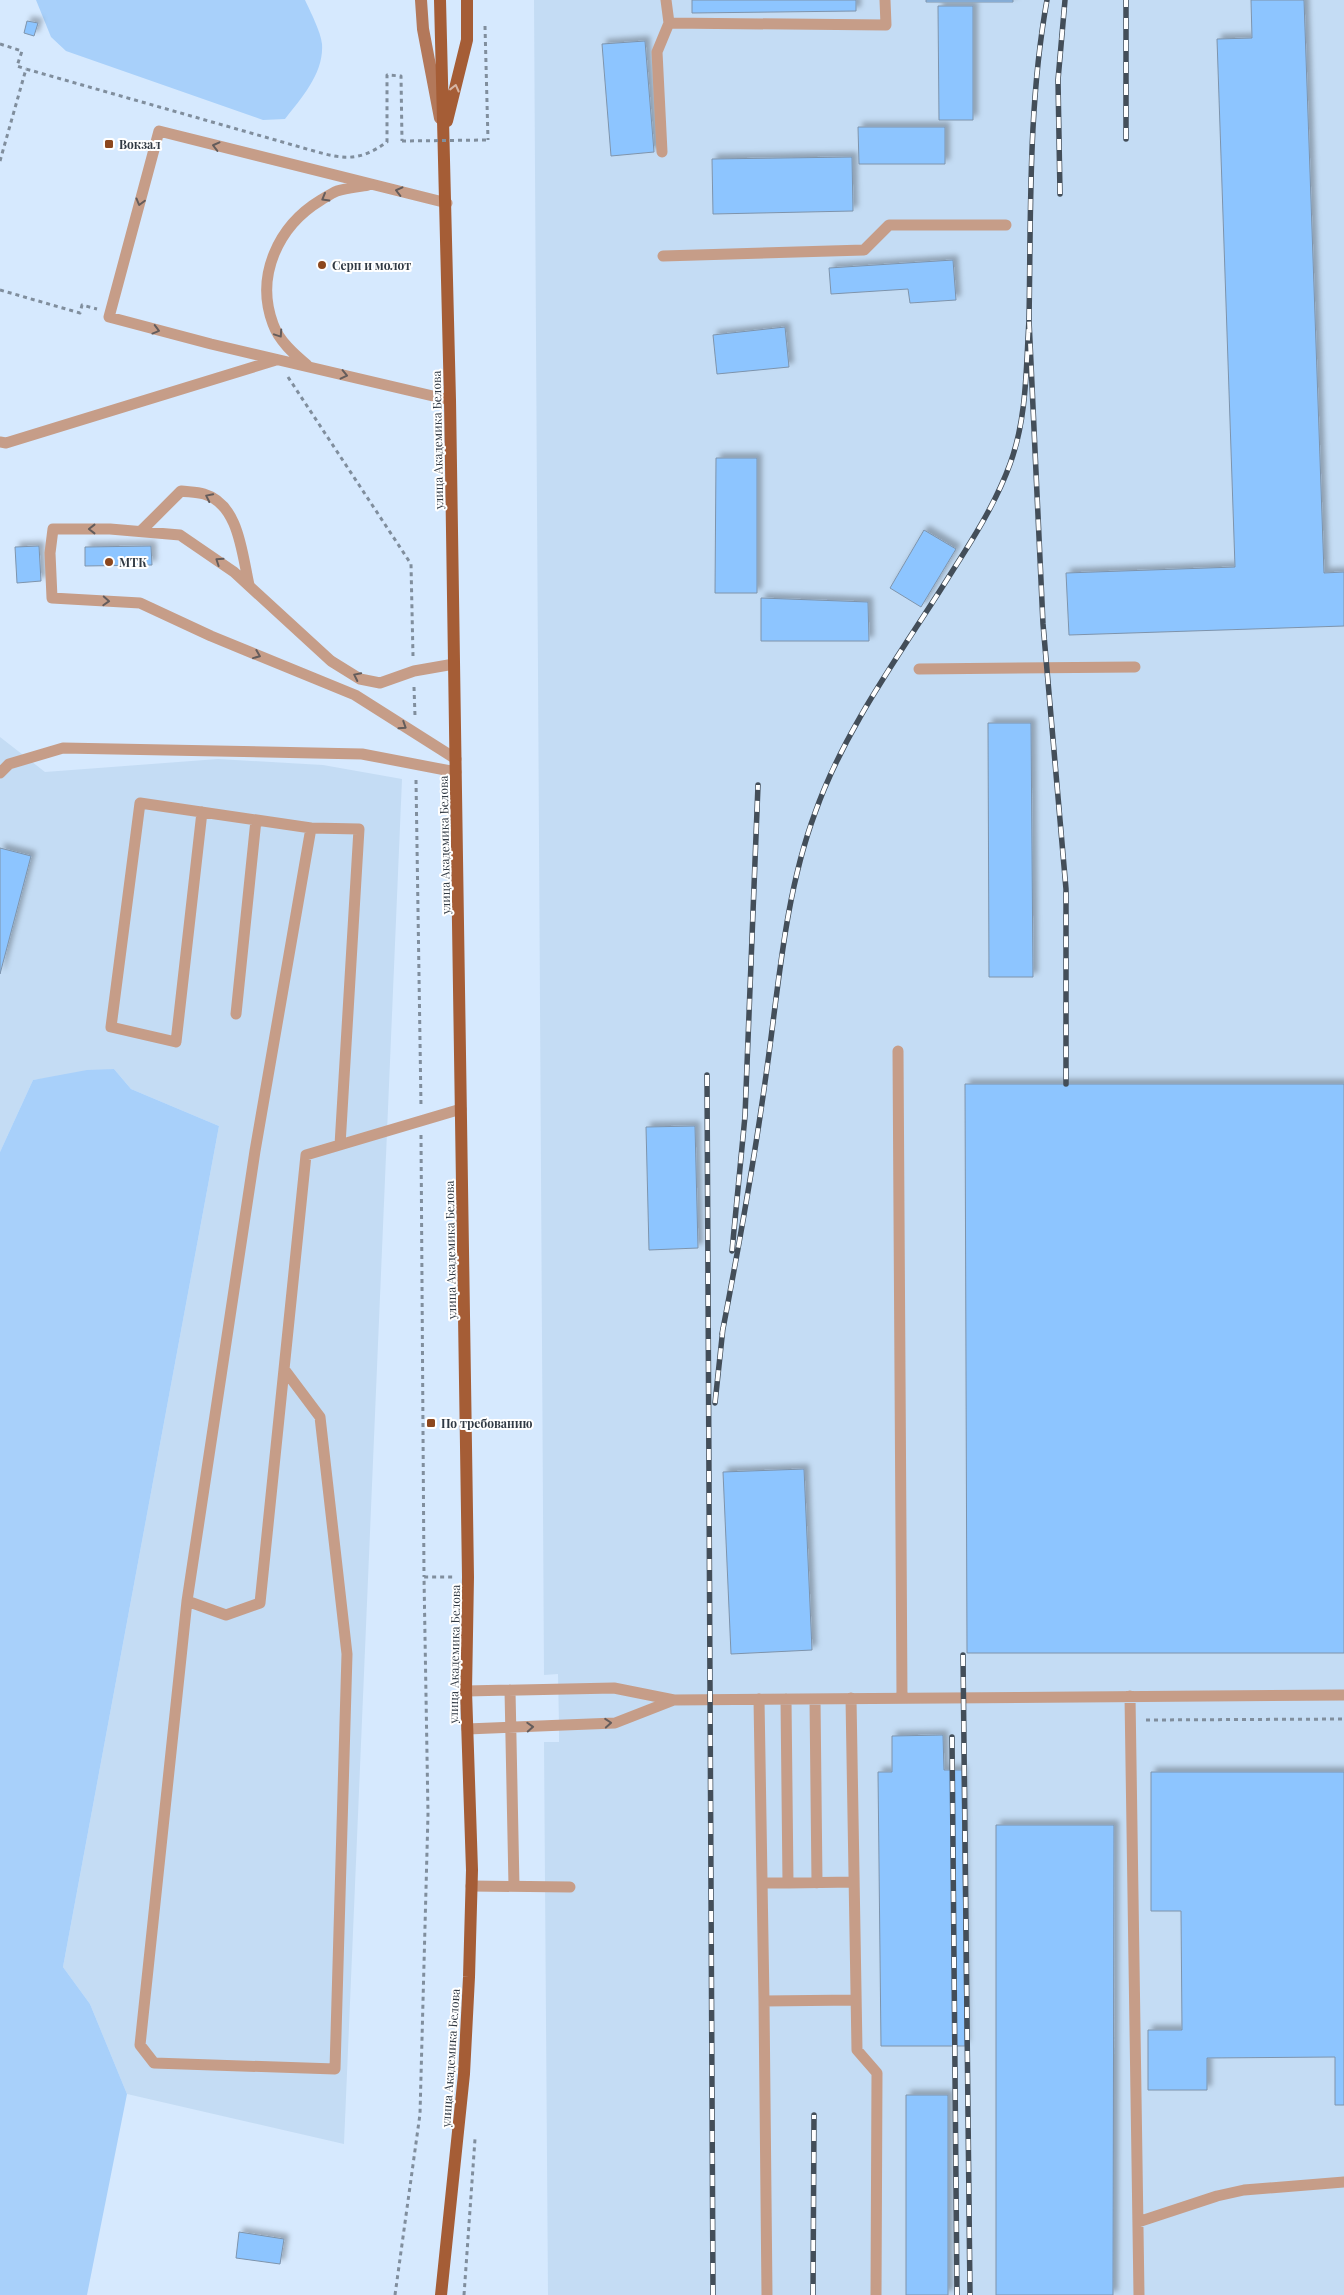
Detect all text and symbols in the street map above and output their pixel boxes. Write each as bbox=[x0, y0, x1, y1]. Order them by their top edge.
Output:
one-way arrow bbox=[449, 84, 460, 93]
place label: Вокзал bbox=[119, 136, 161, 152]
marker: Вокзал bbox=[103, 138, 115, 150]
one-way arrow bbox=[213, 141, 221, 151]
one-way arrow bbox=[395, 186, 404, 197]
one-way arrow bbox=[322, 191, 331, 201]
one-way arrow bbox=[135, 198, 146, 207]
place label: Серп и молот bbox=[332, 257, 411, 273]
marker: Серп и молот bbox=[316, 259, 328, 271]
one-way arrow bbox=[152, 324, 161, 335]
one-way arrow bbox=[273, 329, 282, 338]
one-way arrow bbox=[340, 369, 349, 380]
street label: улица Академика Белова bbox=[428, 370, 446, 511]
one-way arrow bbox=[205, 493, 214, 503]
one-way arrow bbox=[88, 524, 96, 534]
place label: МТК bbox=[119, 554, 147, 570]
marker: МТК bbox=[103, 556, 115, 568]
one-way arrow bbox=[215, 558, 224, 567]
one-way arrow bbox=[102, 596, 110, 607]
one-way arrow bbox=[252, 649, 261, 659]
one-way arrow bbox=[353, 672, 362, 682]
one-way arrow bbox=[397, 719, 406, 729]
street label: улица Академика Белова bbox=[435, 775, 453, 916]
street label: улица Академика Белова bbox=[441, 1180, 459, 1321]
place label: По требованию bbox=[441, 1415, 533, 1431]
marker: По требованию bbox=[425, 1417, 437, 1429]
street label: улица Академика Белова bbox=[445, 1584, 463, 1725]
one-way arrow bbox=[604, 1718, 612, 1729]
one-way arrow bbox=[527, 1721, 535, 1732]
street label: улица Академика Белова bbox=[437, 1988, 463, 2129]

